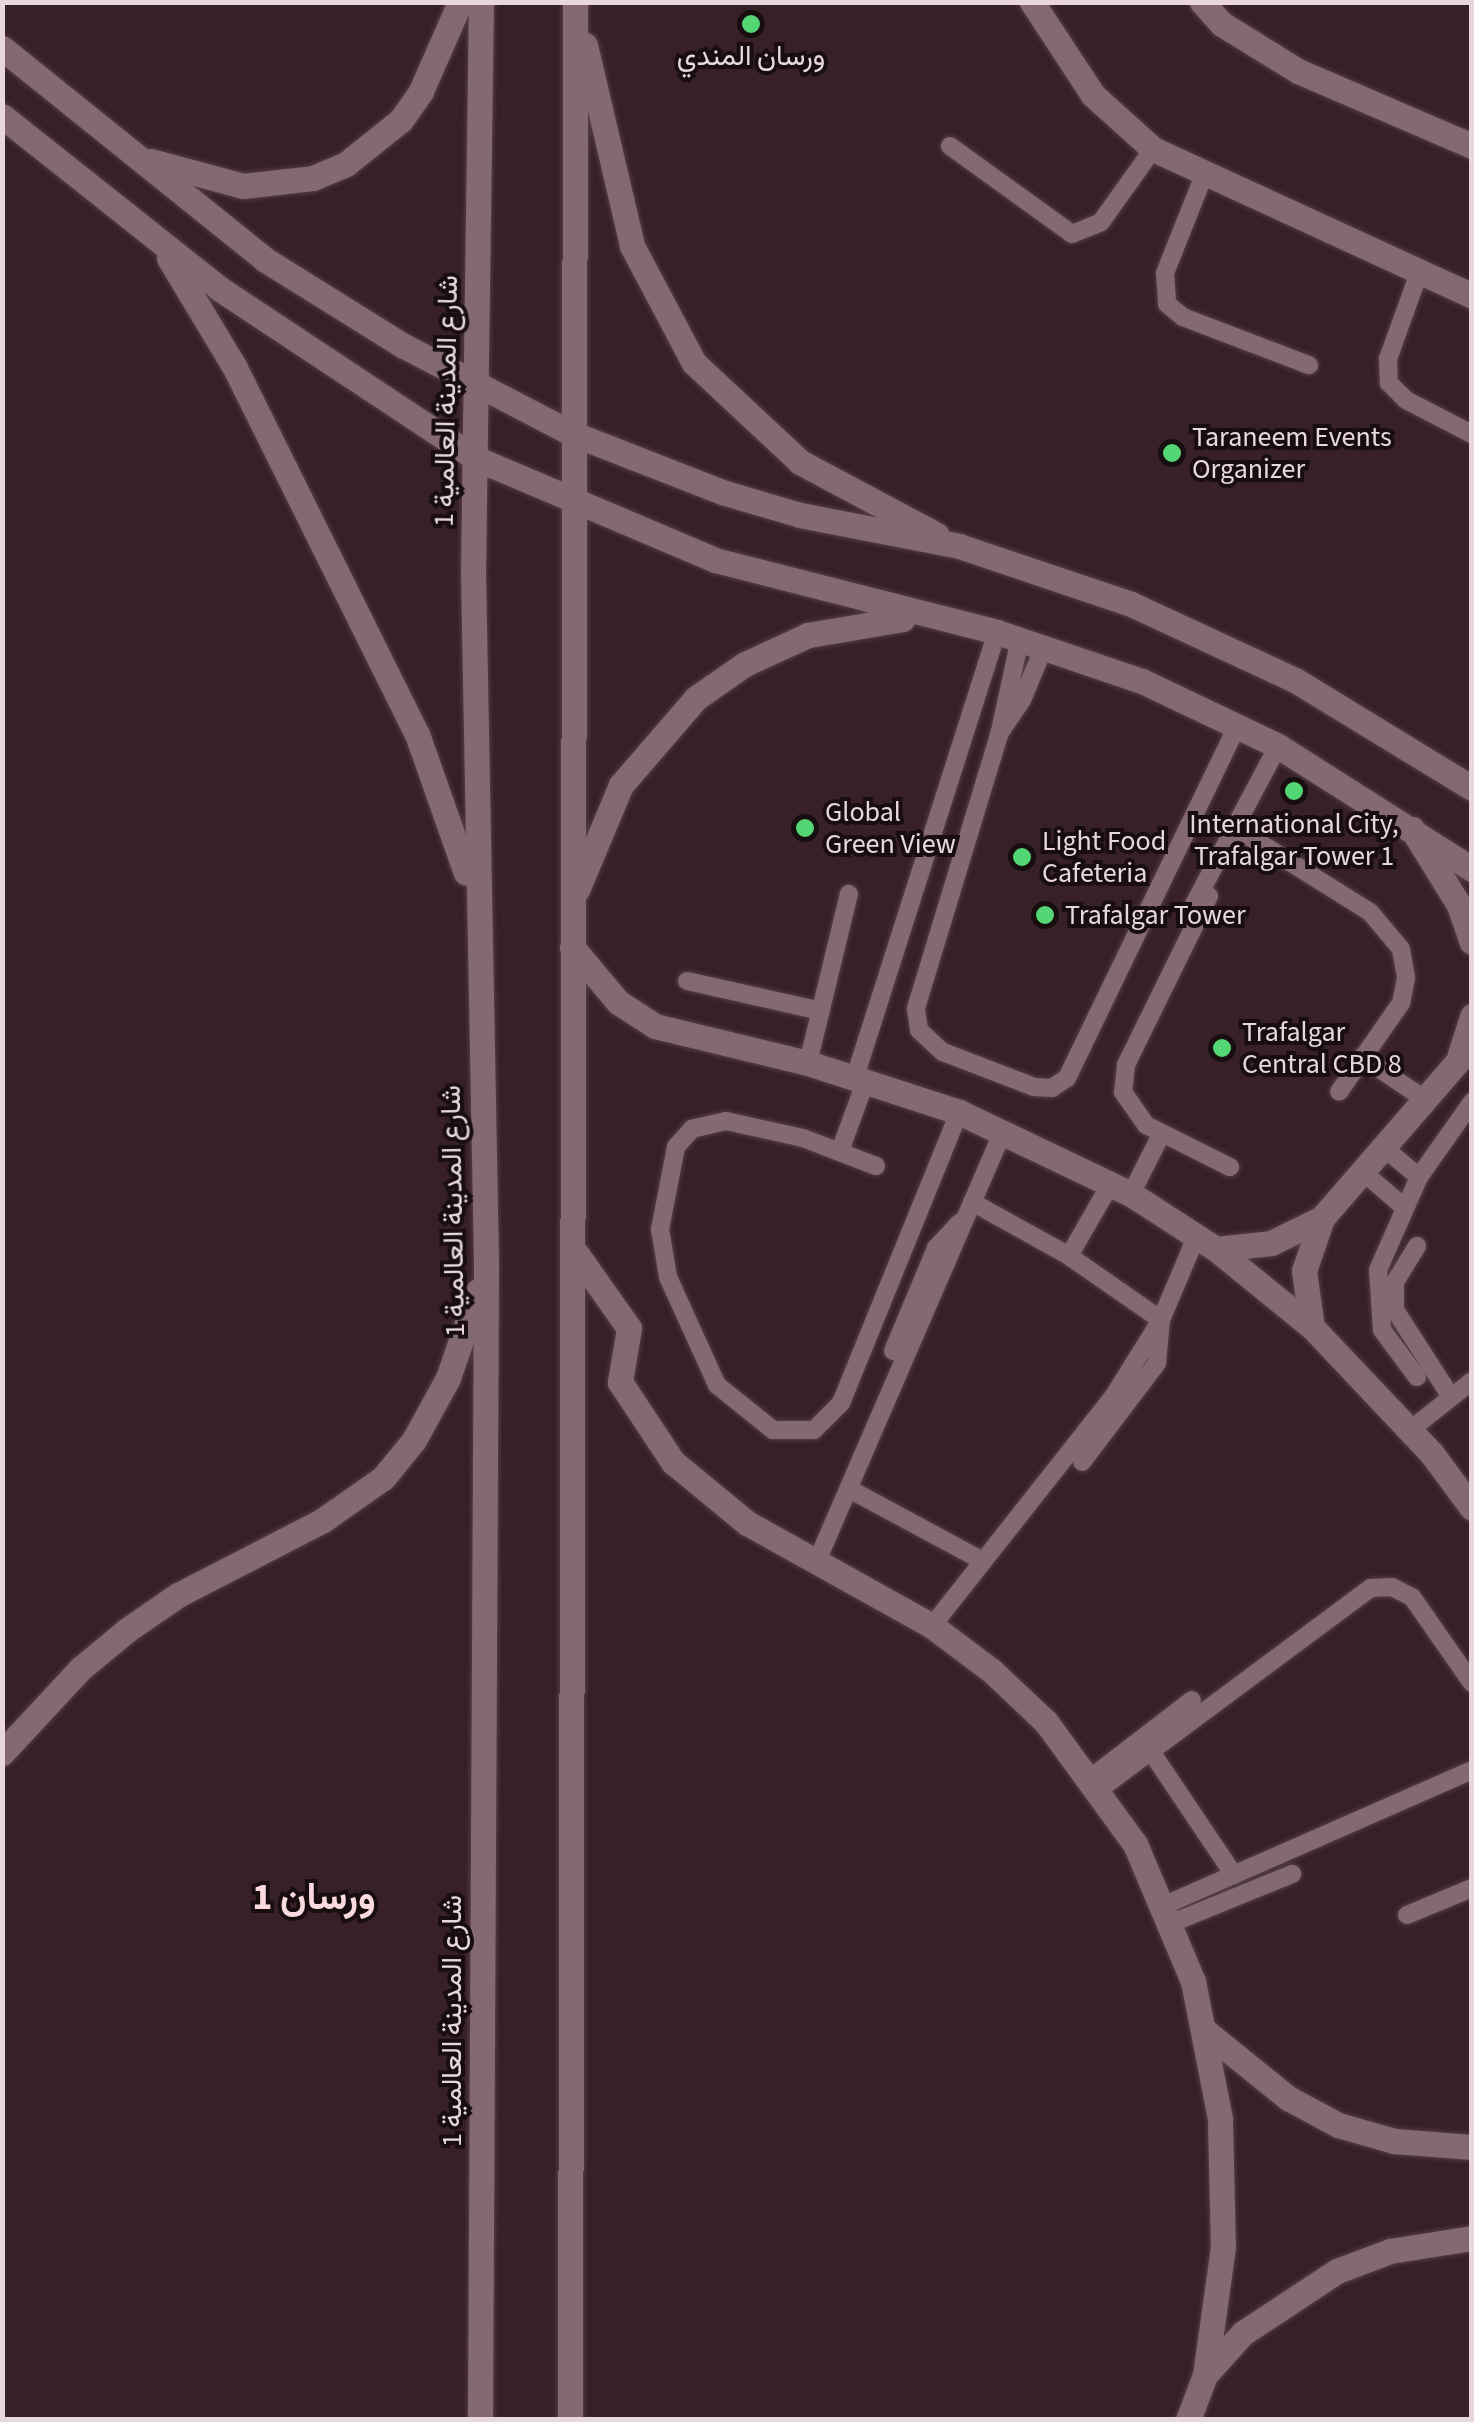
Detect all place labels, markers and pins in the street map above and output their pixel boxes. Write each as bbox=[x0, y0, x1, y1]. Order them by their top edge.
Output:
marker: ورسان المندي bbox=[740, 13, 762, 35]
place label: ورسان المندي bbox=[677, 39, 825, 73]
place label: Taraneem Events Organizer bbox=[1192, 420, 1392, 486]
marker: Taraneem Events Organizer bbox=[1161, 442, 1183, 464]
marker: International City, Trafalgar Tower 1 bbox=[1283, 780, 1305, 802]
place label: Global Green View bbox=[825, 795, 956, 861]
place label: International City, Trafalgar Tower 1 bbox=[1189, 807, 1399, 873]
marker: Global Green View bbox=[794, 817, 816, 839]
place label: Light Food Cafeteria bbox=[1042, 824, 1166, 890]
marker: Light Food Cafeteria bbox=[1011, 846, 1033, 868]
place label: Trafalgar Tower bbox=[1065, 898, 1246, 932]
marker: Trafalgar Tower bbox=[1034, 904, 1056, 926]
place label: Trafalgar Central CBD 8 bbox=[1242, 1015, 1402, 1081]
marker: Trafalgar Central CBD 8 bbox=[1211, 1037, 1233, 1059]

